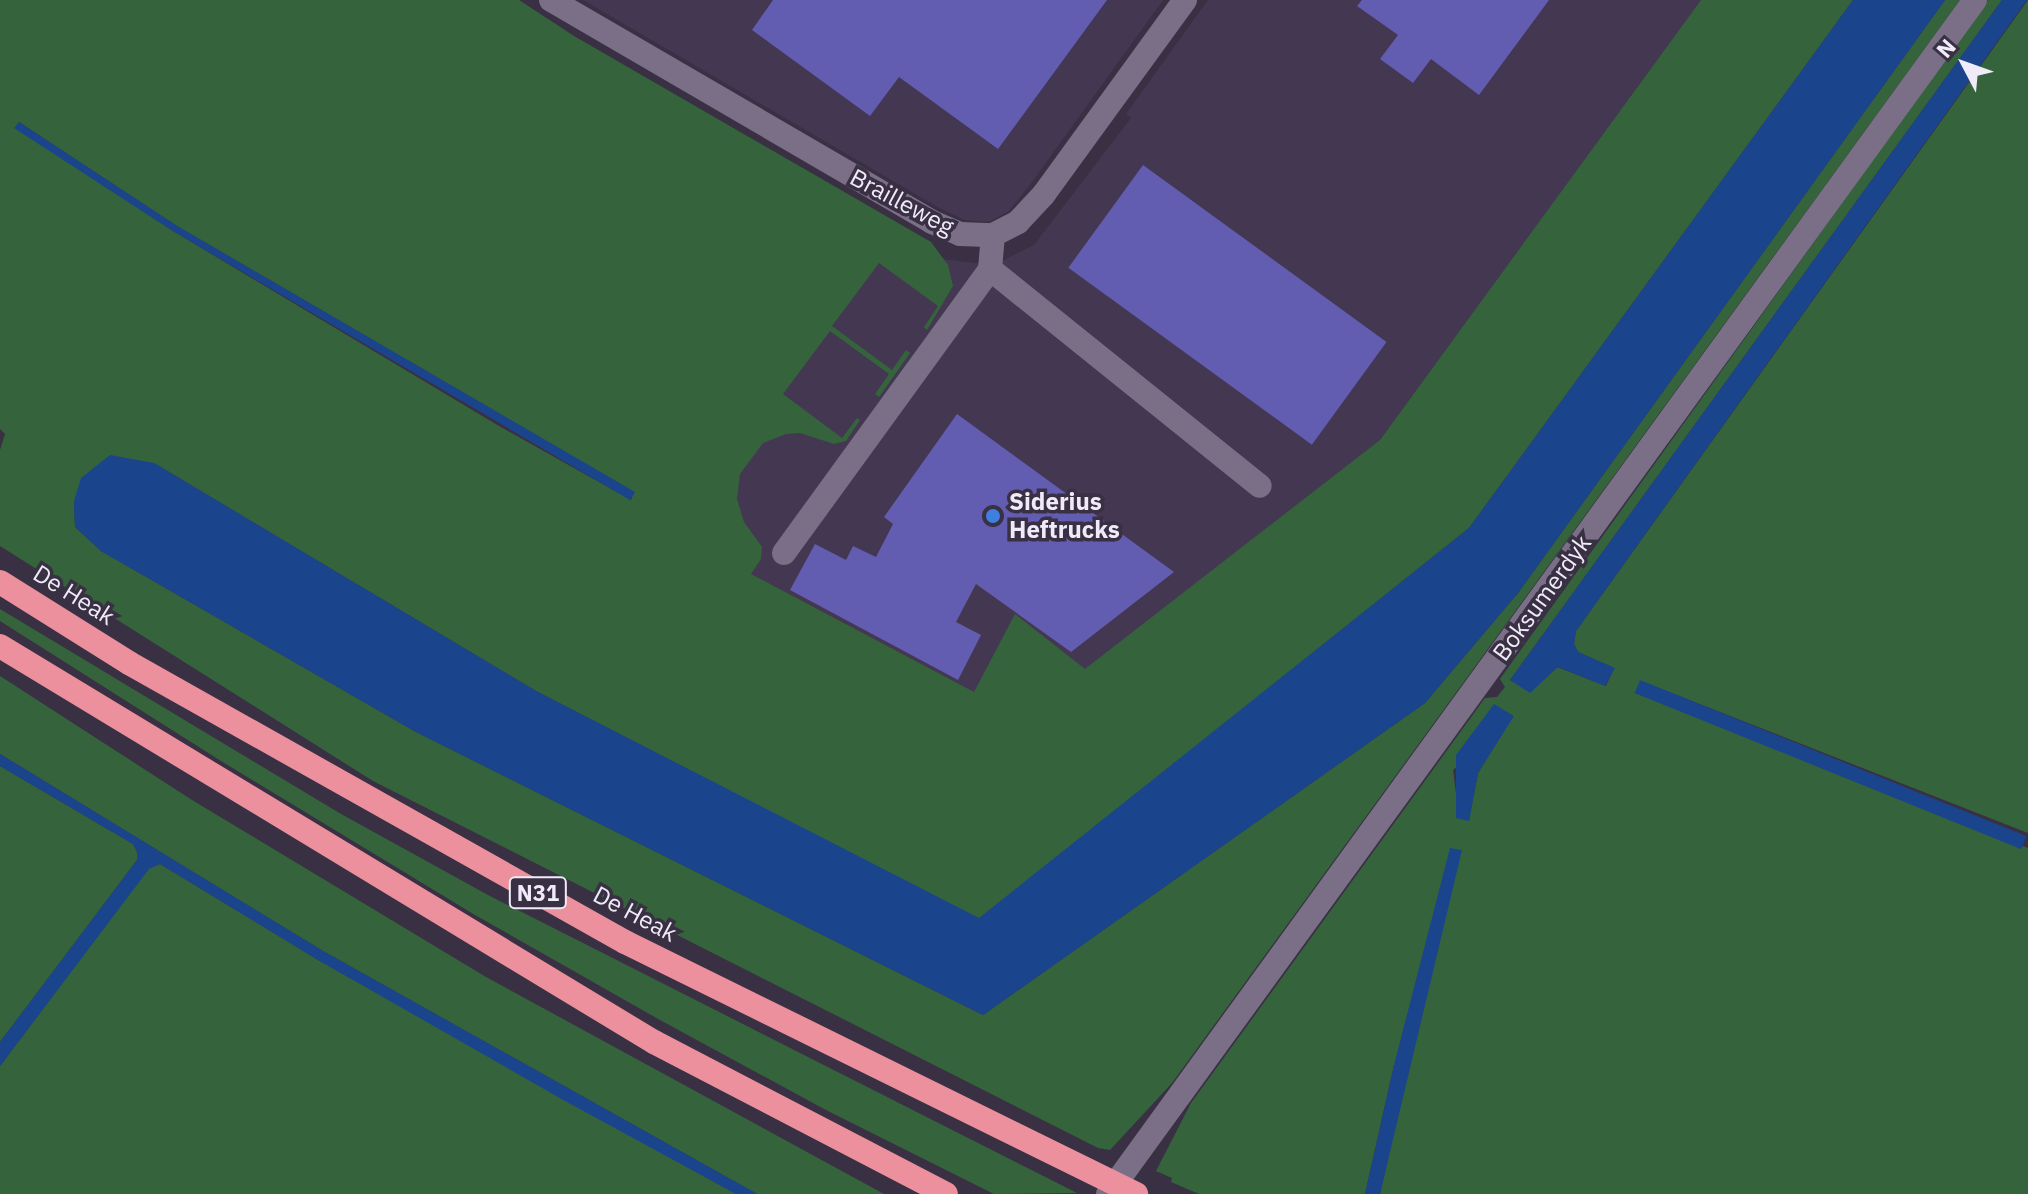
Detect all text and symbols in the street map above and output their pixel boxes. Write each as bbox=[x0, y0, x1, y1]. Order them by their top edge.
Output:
north arrow bbox=[1924, 24, 2004, 104]
text: N bbox=[1929, 32, 1962, 63]
street label: Brailleweg bbox=[845, 163, 959, 241]
place label: Siderius Heftrucks bbox=[1009, 488, 1120, 544]
marker: Siderius Heftrucks bbox=[984, 507, 1002, 525]
street label: Boksumerdyk bbox=[1487, 530, 1597, 666]
street label: De Heak bbox=[28, 559, 120, 631]
road number: N31 bbox=[508, 875, 568, 911]
street label: De Heak bbox=[588, 880, 682, 948]

